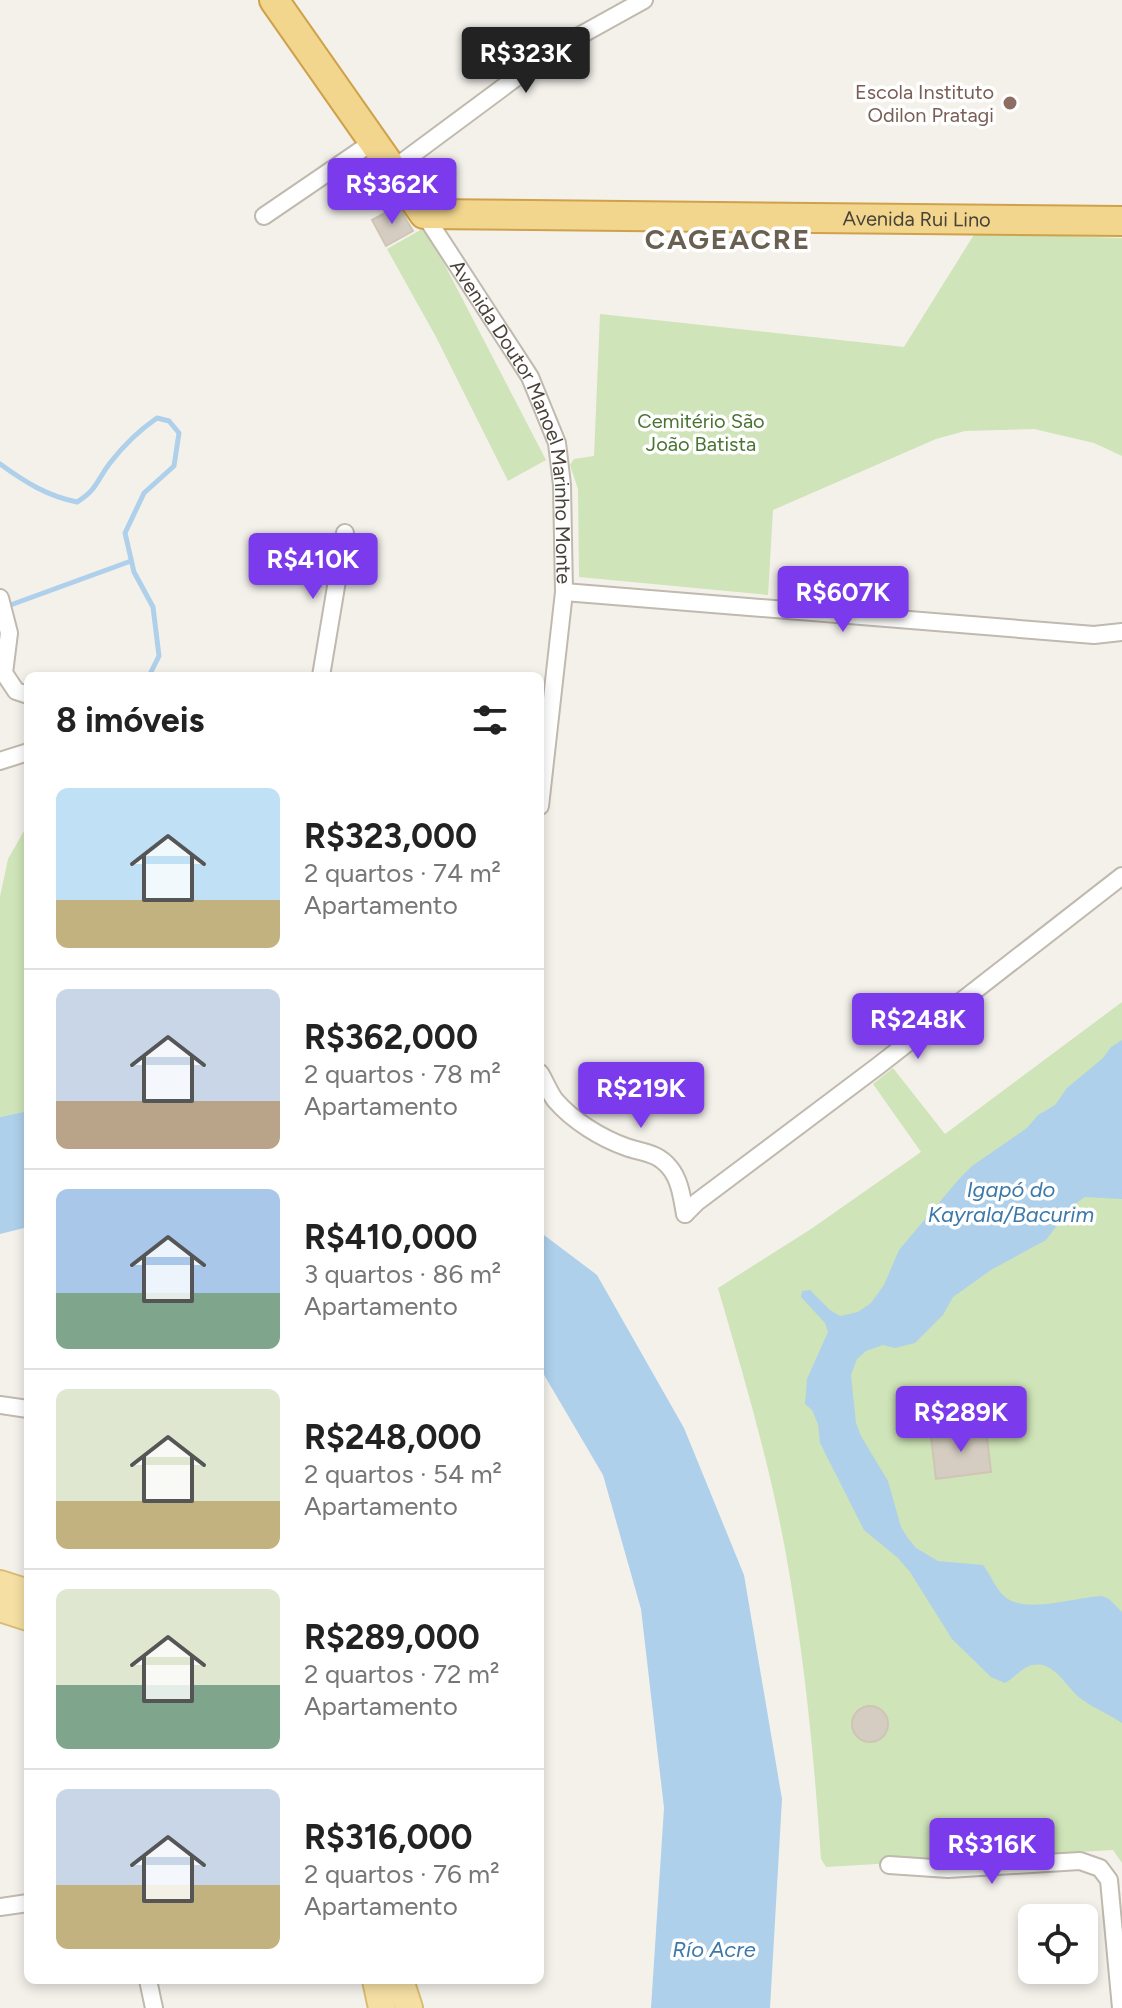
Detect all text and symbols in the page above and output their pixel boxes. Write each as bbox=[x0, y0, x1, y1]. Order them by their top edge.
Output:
pin: R$323K bbox=[461, 27, 591, 95]
text: R$323K bbox=[480, 37, 572, 69]
place label: Escola Instituto Odilon Pratagi bbox=[855, 80, 994, 127]
marker: Escola Instituto Odilon Pratagi bbox=[1001, 94, 1019, 112]
pin: R$362K bbox=[327, 158, 457, 226]
text: R$362K bbox=[345, 168, 439, 200]
street label: Avenida Rui Lino bbox=[842, 206, 991, 232]
district label: CAGEACRE bbox=[645, 222, 811, 256]
street label: Avenida Doutor Manoel Marinho Monte bbox=[445, 255, 576, 584]
park label: Cemitério São João Batista bbox=[637, 409, 765, 456]
pin: R$410K bbox=[248, 533, 378, 601]
text: R$410K bbox=[267, 543, 359, 575]
pin: R$607K bbox=[778, 566, 908, 634]
text: R$607K bbox=[796, 576, 890, 608]
icon: filters bbox=[468, 698, 512, 742]
text: 8 imóveis bbox=[56, 700, 204, 741]
text: R$323,000 bbox=[304, 816, 477, 857]
icon: home bbox=[120, 820, 216, 916]
text: 2 quartos · 74 m² bbox=[304, 857, 501, 889]
text: Apartamento bbox=[304, 889, 458, 921]
pin: R$248K bbox=[853, 993, 983, 1061]
text: R$248K bbox=[870, 1003, 966, 1035]
text: R$362,000 bbox=[304, 1017, 478, 1058]
icon: home bbox=[120, 1021, 216, 1117]
text: 2 quartos · 78 m² bbox=[304, 1058, 501, 1090]
pin: R$219K bbox=[576, 1062, 706, 1130]
text: R$219K bbox=[596, 1072, 686, 1104]
text: Apartamento bbox=[304, 1090, 458, 1122]
water label: Igapó do Kayrala/Bacurim bbox=[928, 1176, 1094, 1228]
text: R$410,000 bbox=[304, 1217, 478, 1258]
icon: home bbox=[120, 1221, 216, 1317]
text: 3 quartos · 86 m² bbox=[304, 1258, 501, 1290]
text: Apartamento bbox=[304, 1290, 458, 1322]
pin: R$289K bbox=[896, 1386, 1026, 1454]
text: R$289K bbox=[914, 1396, 1008, 1428]
text: R$248,000 bbox=[304, 1417, 482, 1458]
icon: home bbox=[120, 1421, 216, 1517]
text: 2 quartos · 54 m² bbox=[304, 1458, 502, 1490]
text: Apartamento bbox=[304, 1490, 458, 1522]
text: R$289,000 bbox=[304, 1617, 480, 1658]
icon: home bbox=[120, 1621, 216, 1717]
text: 2 quartos · 72 m² bbox=[304, 1658, 499, 1690]
text: Apartamento bbox=[304, 1690, 458, 1722]
text: R$316,000 bbox=[304, 1817, 473, 1858]
pin: R$316K bbox=[927, 1818, 1057, 1886]
icon: home bbox=[120, 1821, 216, 1917]
text: R$316K bbox=[948, 1828, 1037, 1860]
text: 2 quartos · 76 m² bbox=[304, 1858, 500, 1890]
text: Apartamento bbox=[304, 1890, 458, 1922]
map controls bbox=[1018, 1904, 1098, 1984]
button: locate bbox=[1018, 1904, 1098, 1984]
water label: Río Acre bbox=[672, 1936, 756, 1963]

